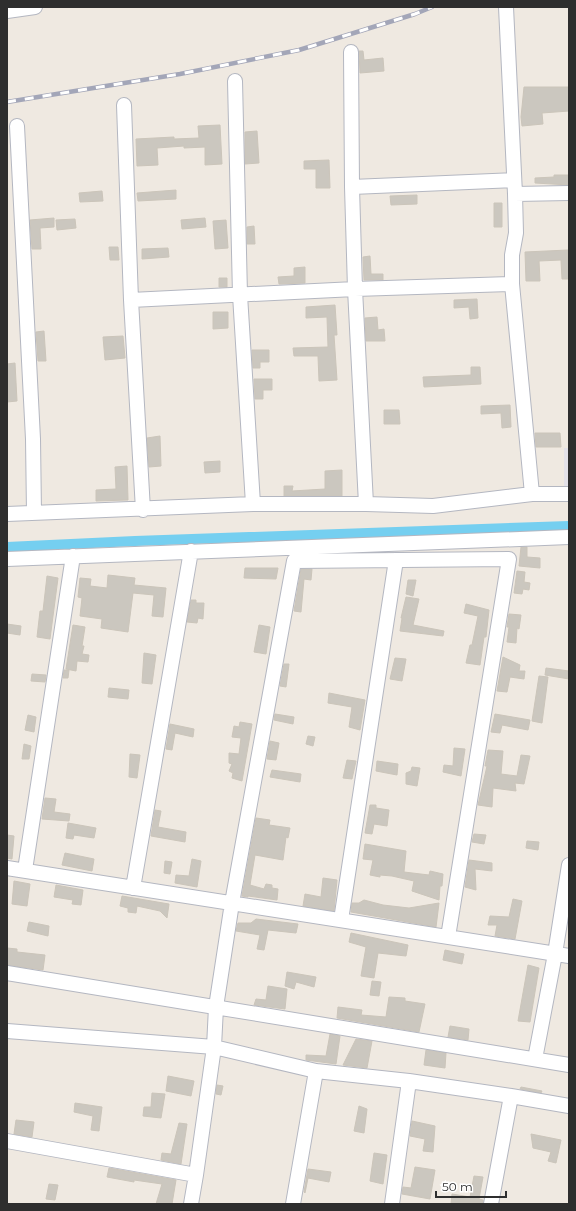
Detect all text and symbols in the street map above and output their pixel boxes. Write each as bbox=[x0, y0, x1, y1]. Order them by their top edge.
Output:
scale bar bbox=[436, 1173, 506, 1199]
text: 50 m bbox=[442, 1179, 473, 1194]

